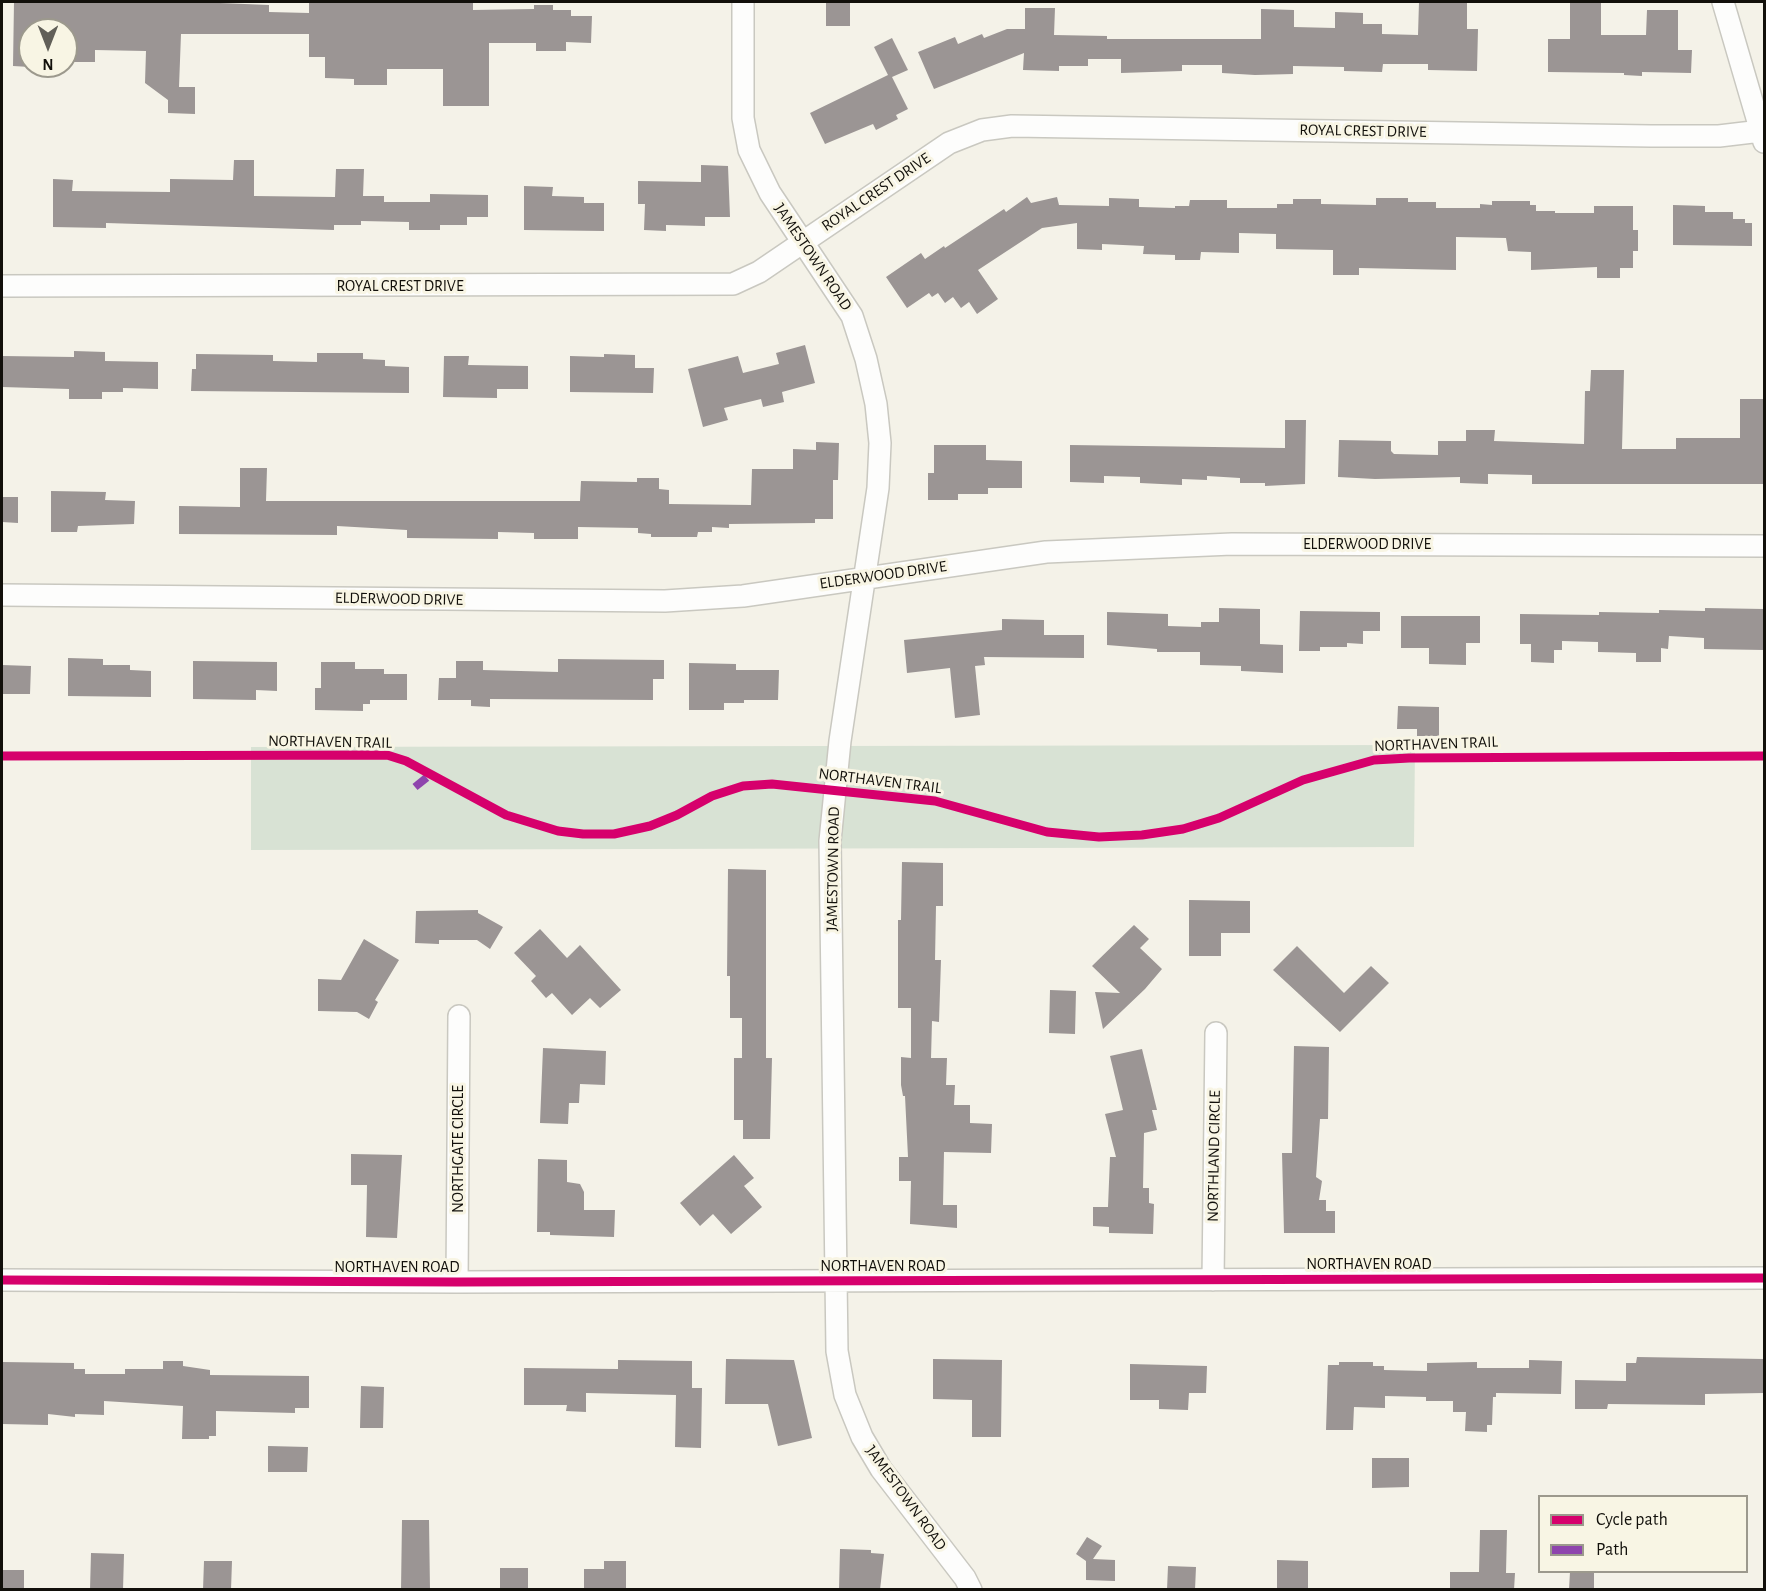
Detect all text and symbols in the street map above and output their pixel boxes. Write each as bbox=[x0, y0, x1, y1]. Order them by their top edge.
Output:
north arrow bbox=[18, 18, 78, 78]
text: N bbox=[42, 56, 54, 72]
street label: ROYAL CREST DRIVE bbox=[1299, 120, 1427, 142]
street label: ROYAL CREST DRIVE bbox=[818, 148, 934, 236]
street label: JAMESTOWN ROAD bbox=[770, 200, 856, 314]
street label: ROYAL CREST DRIVE bbox=[336, 276, 464, 296]
street label: ELDERWOOD DRIVE bbox=[1303, 534, 1431, 554]
street label: ELDERWOOD DRIVE bbox=[818, 557, 948, 593]
street label: ELDERWOOD DRIVE bbox=[335, 588, 463, 610]
street label: NORTHAVEN TRAIL bbox=[268, 731, 392, 753]
street label: NORTHAVEN TRAIL bbox=[1374, 732, 1498, 756]
street label: NORTHAVEN TRAIL bbox=[817, 764, 943, 798]
street label: JAMESTOWN ROAD bbox=[822, 806, 844, 932]
street label: NORTHGATE CIRCLE bbox=[448, 1085, 468, 1213]
street label: NORTHLAND CIRCLE bbox=[1203, 1090, 1225, 1222]
street label: NORTHAVEN ROAD bbox=[1306, 1254, 1432, 1274]
street label: NORTHAVEN ROAD bbox=[820, 1256, 946, 1276]
street label: NORTHAVEN ROAD bbox=[334, 1257, 460, 1277]
street label: JAMESTOWN ROAD bbox=[861, 1442, 951, 1554]
legend bbox=[1538, 1495, 1748, 1573]
text: Cycle path bbox=[1596, 1511, 1668, 1529]
text: Path bbox=[1596, 1541, 1628, 1559]

